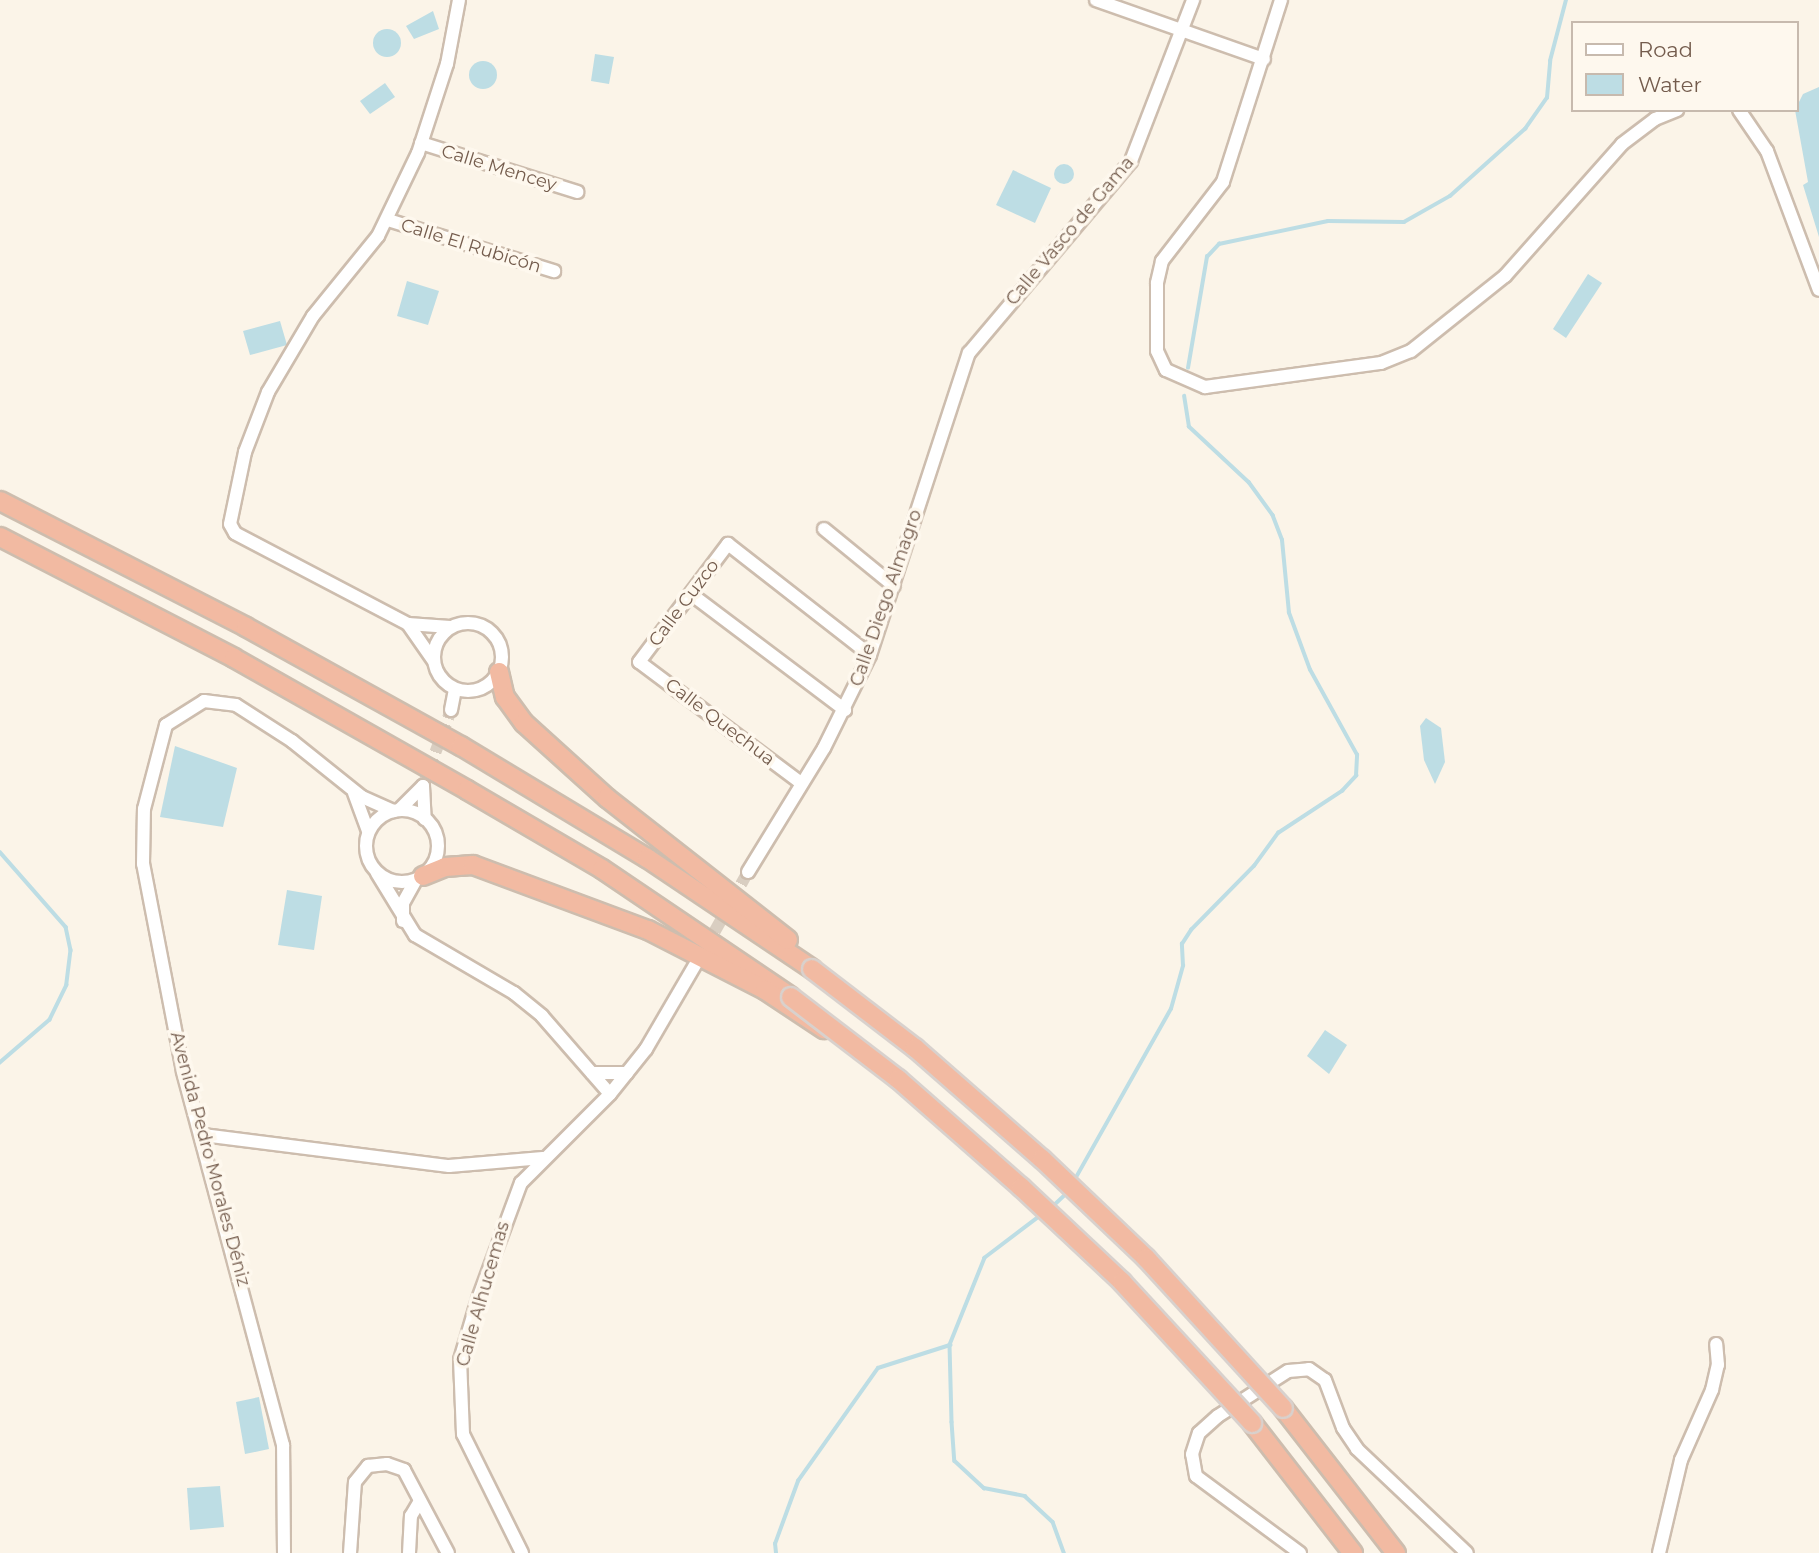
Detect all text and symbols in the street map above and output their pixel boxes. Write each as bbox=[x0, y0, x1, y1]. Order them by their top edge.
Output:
legend bbox=[1570, 21, 1798, 112]
text: Road bbox=[1638, 37, 1693, 62]
text: Water bbox=[1638, 72, 1702, 97]
street label: Calle Mencey bbox=[439, 140, 559, 196]
street label: Calle Vasco de Gama bbox=[1001, 152, 1139, 310]
street label: Calle El Rubicón bbox=[398, 214, 544, 278]
street label: Calle Diego Almagro bbox=[846, 507, 926, 689]
street label: Calle Cuzco bbox=[644, 555, 724, 651]
street label: Calle Quechua bbox=[661, 674, 779, 770]
street label: Avenida Pedro Morales Déniz bbox=[166, 1029, 254, 1289]
street label: Calle Alhucemas bbox=[452, 1219, 514, 1369]

